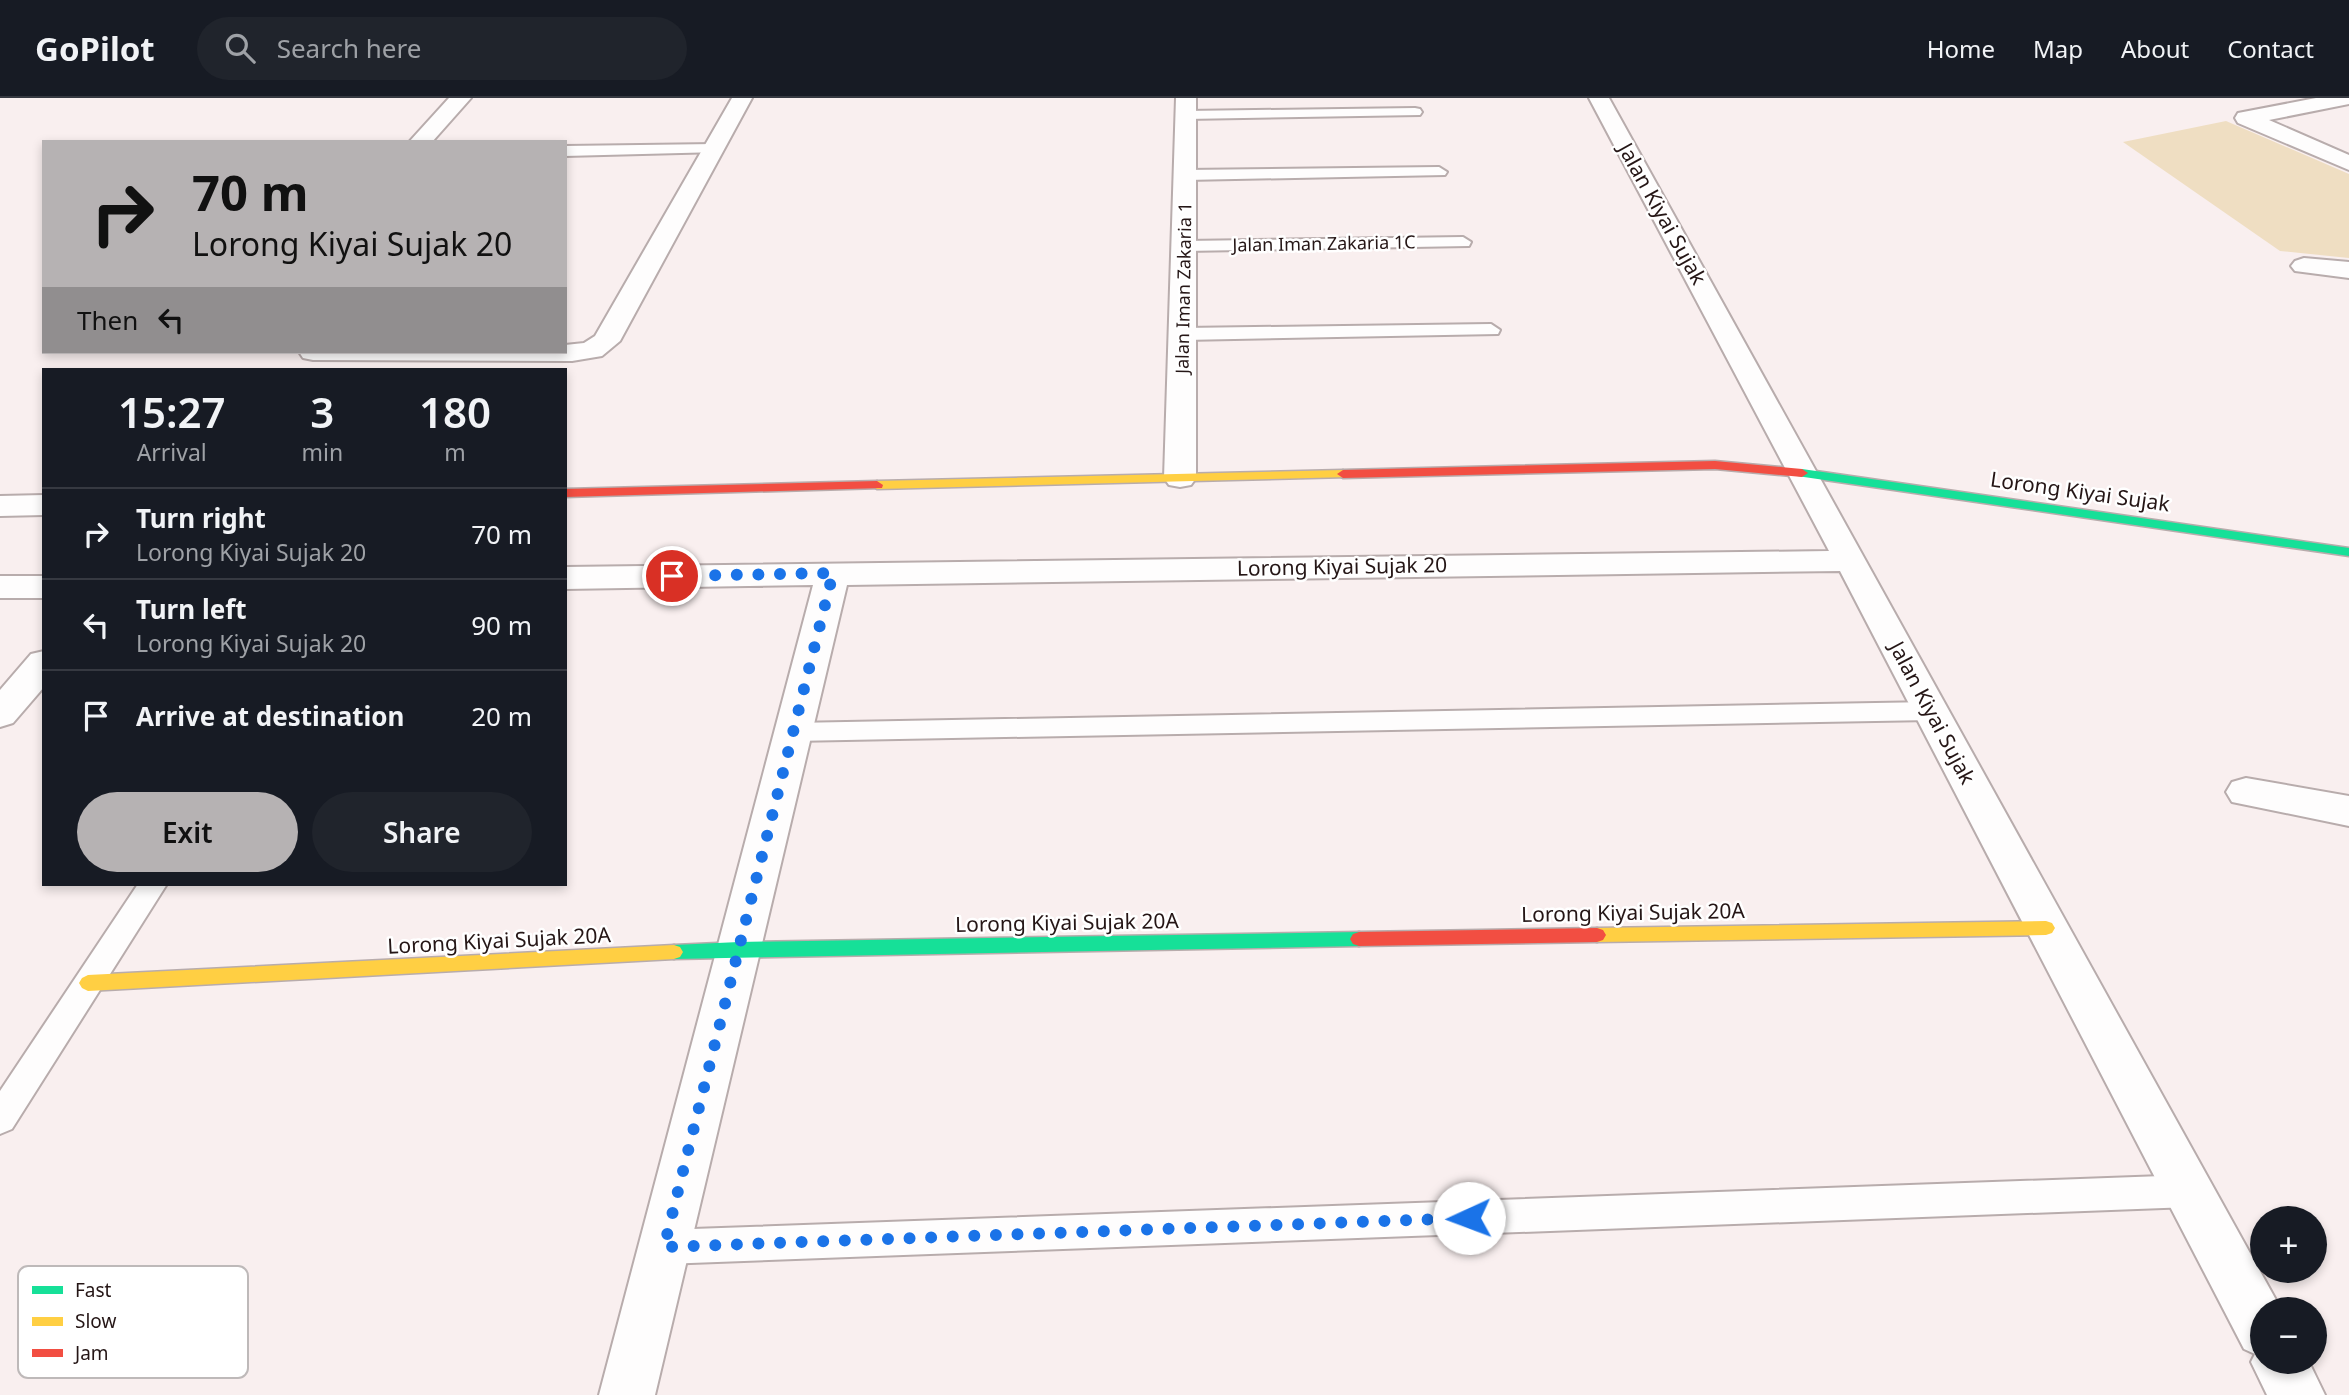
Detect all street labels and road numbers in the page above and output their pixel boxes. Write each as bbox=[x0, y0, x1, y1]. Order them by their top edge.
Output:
street label: Jalan Kiyai Sujak bbox=[1611, 136, 1714, 290]
street label: Jalan Iman Zakaria 1 bbox=[1169, 202, 1196, 376]
street label: Jalan Iman Zakaria 1C bbox=[1230, 229, 1416, 257]
street label: Lorong Kiyai Sujak bbox=[1989, 465, 2172, 518]
street label: Lorong Kiyai Sujak 20 bbox=[1237, 550, 1447, 582]
street label: Jalan Kiyai Sujak bbox=[1883, 635, 1983, 789]
street label: Lorong Kiyai Sujak 20A bbox=[1521, 896, 1746, 928]
street label: Lorong Kiyai Sujak 20A bbox=[955, 906, 1180, 938]
street label: Lorong Kiyai Sujak 20A bbox=[387, 920, 612, 960]

